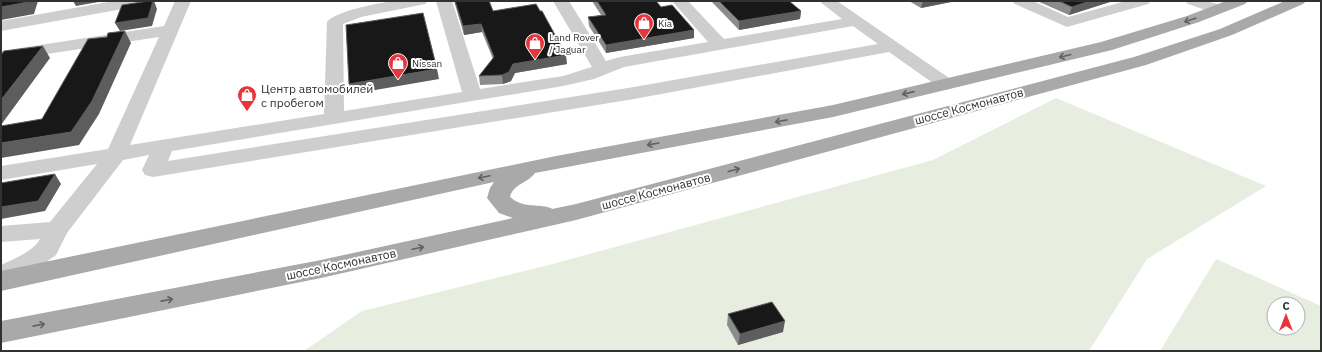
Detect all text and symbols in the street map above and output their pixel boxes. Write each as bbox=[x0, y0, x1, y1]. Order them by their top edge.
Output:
shop icon: Kia bbox=[633, 12, 655, 40]
one-way arrow bbox=[1185, 16, 1197, 24]
place label: Kia bbox=[658, 17, 673, 30]
place label: Land Rover / Jaguar bbox=[549, 31, 599, 56]
shop icon: Land Rover / Jaguar bbox=[524, 32, 546, 60]
shop icon: Nissan bbox=[387, 52, 409, 80]
one-way arrow bbox=[1059, 52, 1072, 60]
place label: Nissan bbox=[412, 57, 442, 70]
place label: Центр автомобилей с пробегом bbox=[261, 81, 373, 110]
shop icon: Центр автомобилей с пробегом bbox=[236, 84, 258, 112]
street label: шоссе Космонавтов bbox=[913, 84, 1025, 128]
one-way arrow bbox=[902, 90, 915, 98]
one-way arrow bbox=[775, 117, 788, 125]
one-way arrow bbox=[647, 140, 660, 148]
one-way arrow bbox=[727, 166, 740, 173]
street label: шоссе Космонавтов bbox=[600, 169, 712, 213]
one-way arrow bbox=[478, 173, 491, 181]
one-way arrow bbox=[411, 244, 424, 252]
street label: шоссе Космонавтов bbox=[285, 245, 397, 283]
one-way arrow bbox=[160, 296, 173, 304]
north arrow bbox=[1266, 296, 1306, 336]
text: С bbox=[1282, 299, 1290, 313]
one-way arrow bbox=[32, 320, 45, 328]

